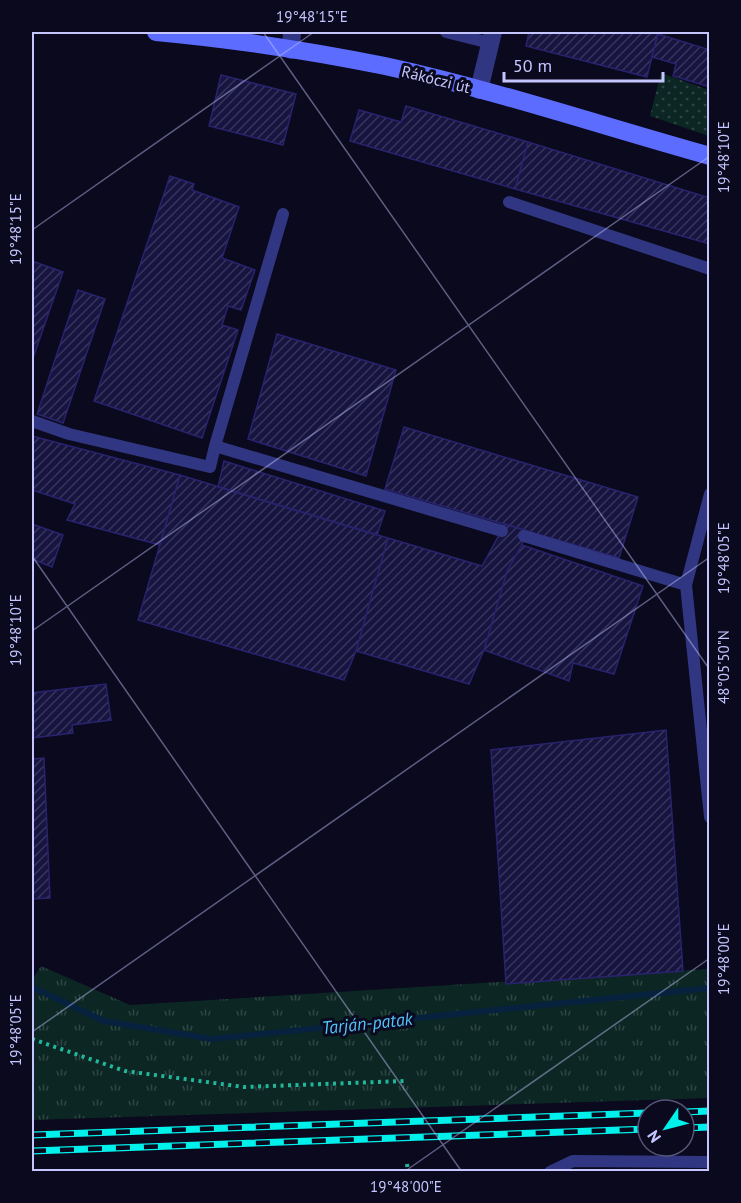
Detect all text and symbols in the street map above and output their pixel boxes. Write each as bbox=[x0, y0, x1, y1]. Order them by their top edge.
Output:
text: 19°48'15"E bbox=[276, 7, 348, 26]
scale bar bbox=[504, 45, 663, 83]
text: 50 m bbox=[513, 54, 552, 77]
street label: Rákóczi út bbox=[400, 61, 473, 97]
text: 19°48'10"E bbox=[714, 121, 733, 193]
text: 19°48'15"E bbox=[6, 193, 25, 265]
text: 19°48'05"E bbox=[714, 522, 733, 594]
text: 19°48'10"E bbox=[6, 594, 25, 666]
text: 48°05'50"N bbox=[714, 630, 733, 704]
text: 19°48'00"E bbox=[714, 923, 733, 995]
text: 19°48'05"E bbox=[6, 994, 25, 1066]
water label: Tarján-patak bbox=[320, 1007, 415, 1039]
north arrow bbox=[636, 1098, 696, 1158]
text: N bbox=[643, 1127, 665, 1147]
text: 19°48'00"E bbox=[370, 1177, 442, 1196]

